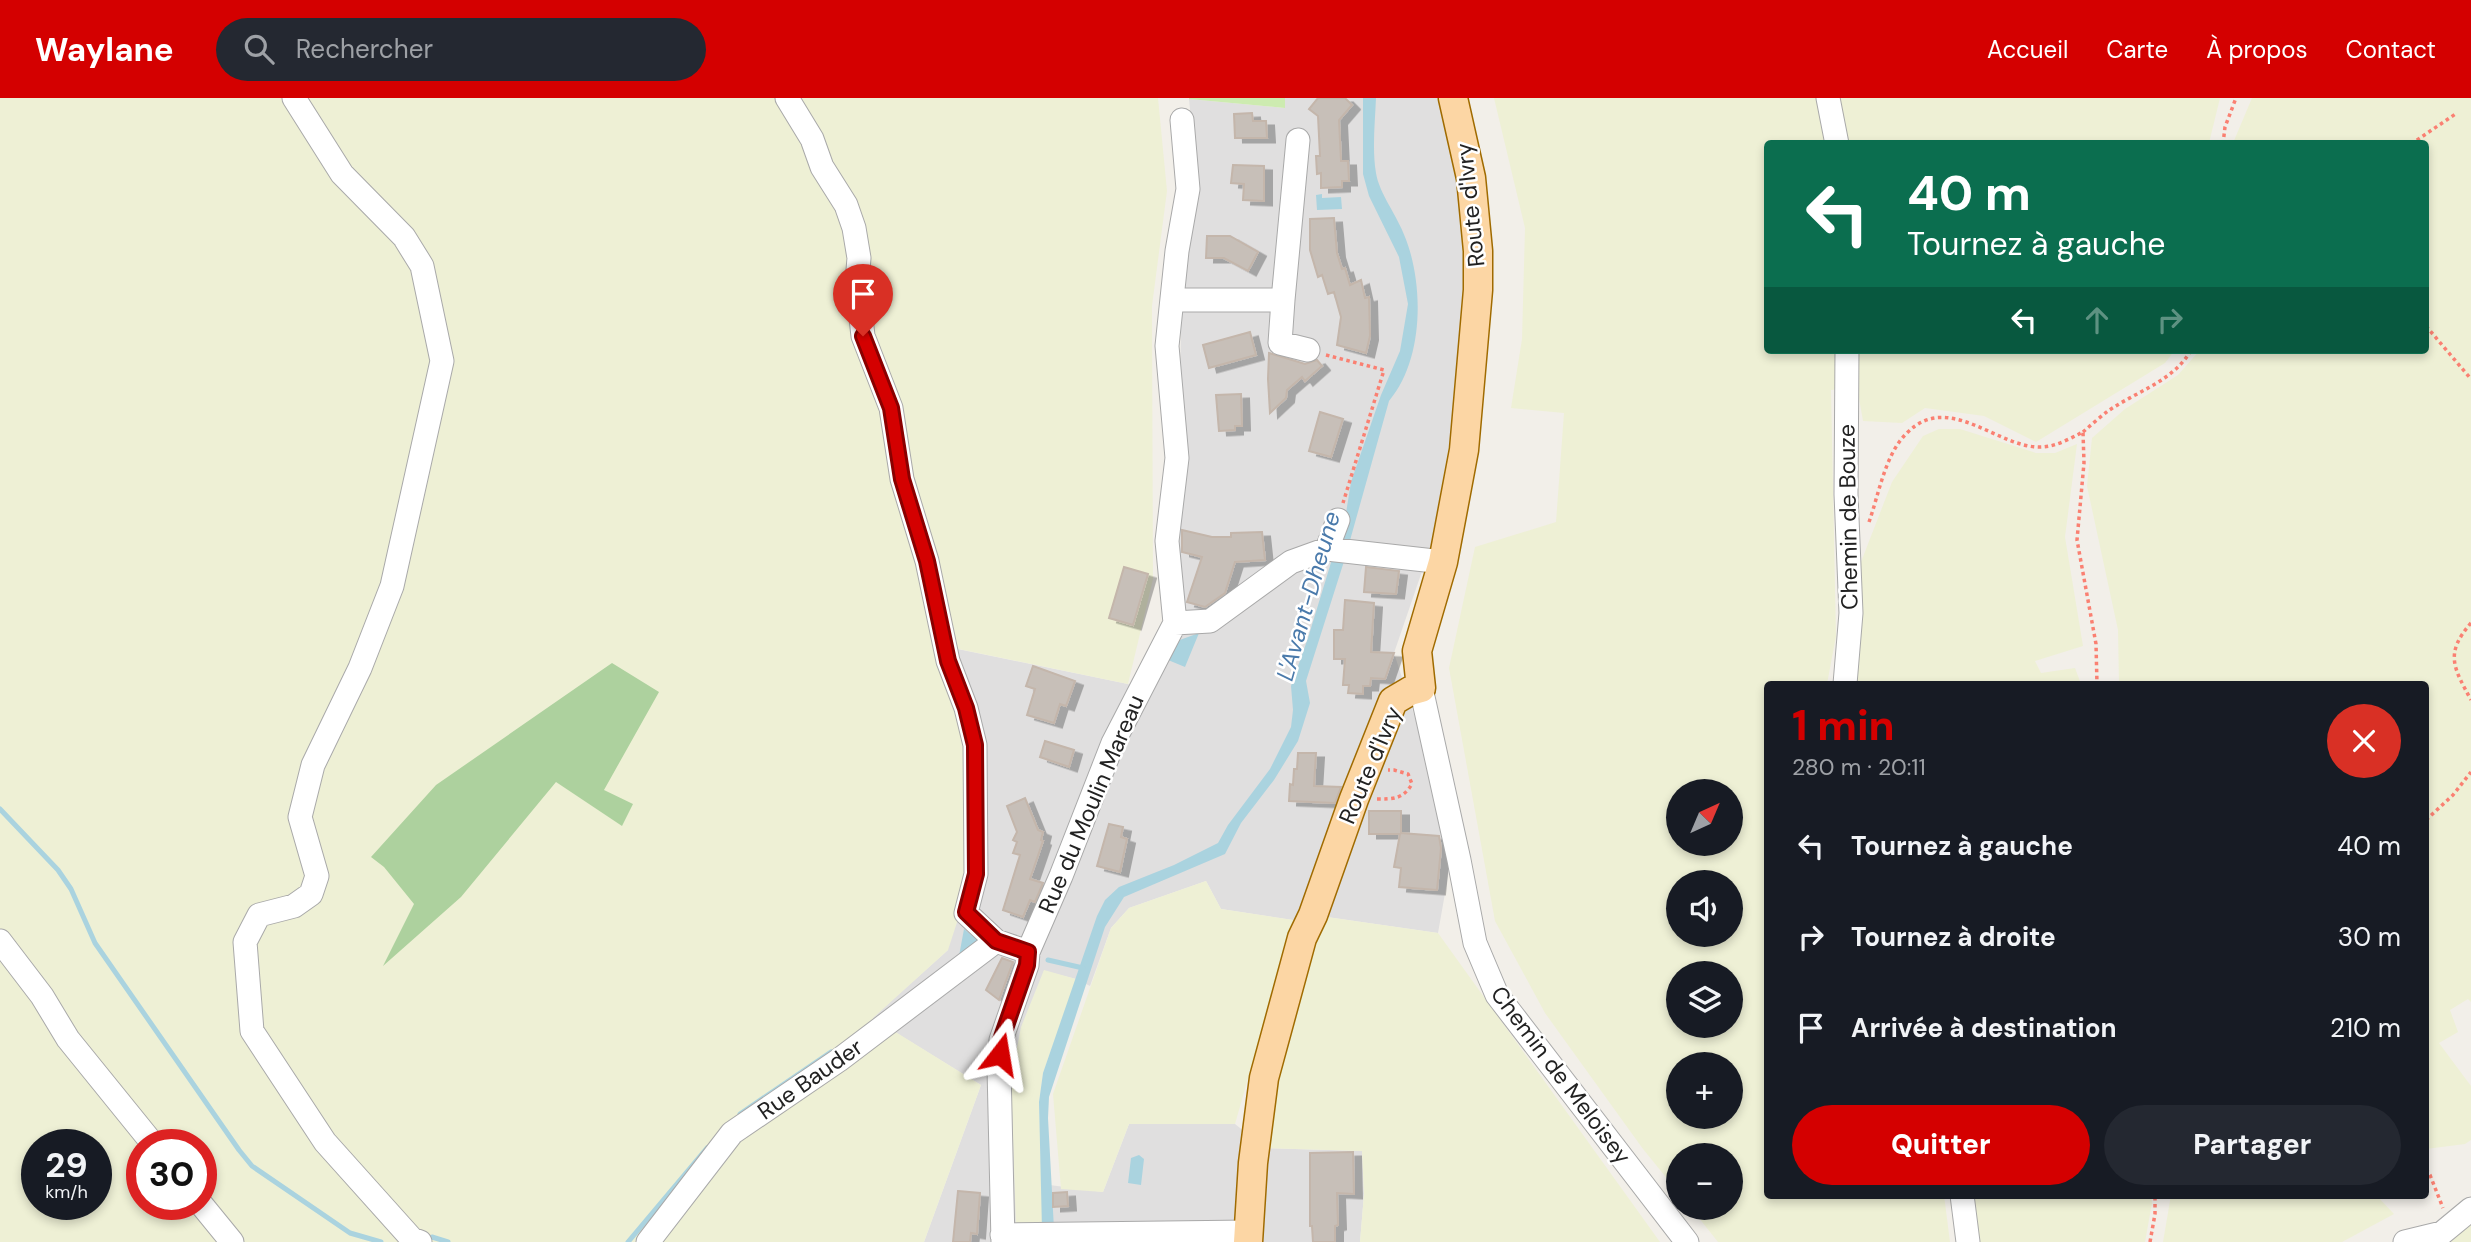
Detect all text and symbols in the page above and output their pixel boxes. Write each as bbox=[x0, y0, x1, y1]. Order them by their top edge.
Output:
search box bbox=[216, 18, 706, 81]
text: Waylane bbox=[35, 28, 174, 71]
icon: search bbox=[240, 30, 278, 68]
text: Rechercher bbox=[296, 32, 433, 66]
text: Accueil bbox=[1987, 34, 2068, 65]
text: Carte bbox=[2106, 34, 2168, 65]
text: À propos bbox=[2206, 34, 2308, 65]
text: Contact bbox=[2346, 34, 2436, 65]
street label: Route d'Ivry bbox=[1449, 141, 1491, 269]
text: 40 m bbox=[1907, 161, 2031, 225]
icon: left bbox=[1792, 168, 1883, 259]
text: Tournez à gauche bbox=[1907, 223, 2165, 265]
pin bbox=[833, 264, 893, 336]
icon: arrive bbox=[844, 275, 882, 313]
icon: left bbox=[2005, 301, 2043, 339]
icon: ahead bbox=[2078, 301, 2116, 339]
icon: right bbox=[2151, 301, 2189, 339]
street label: Chemin de Bouze bbox=[1831, 424, 1865, 610]
water label: L'Avant-Dheune bbox=[1269, 508, 1347, 684]
street label: Rue du Moulin Mareau bbox=[1031, 690, 1151, 918]
text: 1 min bbox=[1792, 698, 1895, 753]
street label: Route d'Ivry bbox=[1332, 702, 1408, 828]
button: close bbox=[2327, 704, 2401, 778]
text: 280 m · 20:11 bbox=[1792, 752, 1926, 782]
north arrow bbox=[1666, 779, 1743, 856]
map controls bbox=[1666, 779, 1743, 1220]
icon: left bbox=[1792, 827, 1830, 865]
text: Tournez à gauche bbox=[1851, 829, 2073, 863]
text: 40 m bbox=[2337, 829, 2401, 863]
button: sound bbox=[1666, 870, 1743, 947]
icon: right bbox=[1792, 918, 1830, 956]
text: Tournez à droite bbox=[1851, 920, 2056, 954]
text: 30 m bbox=[2338, 920, 2401, 954]
button: layers bbox=[1666, 961, 1743, 1038]
street label: Chemin de Meloisey bbox=[1484, 980, 1638, 1170]
icon: arrive bbox=[1792, 1009, 1830, 1047]
text: Arrivée à destination bbox=[1851, 1011, 2117, 1045]
text: 210 m bbox=[2330, 1011, 2401, 1045]
position arrow bbox=[963, 1017, 1037, 1091]
street label: Rue Bauder bbox=[752, 1032, 868, 1126]
button: + bbox=[1666, 1052, 1743, 1129]
button: Quitter bbox=[1792, 1105, 2090, 1185]
button: Partager bbox=[2104, 1105, 2401, 1185]
speed limit sign: 30 bbox=[126, 1129, 217, 1220]
text: 29 bbox=[45, 1142, 88, 1188]
button: − bbox=[1666, 1143, 1743, 1220]
text: km/h bbox=[45, 1180, 88, 1204]

